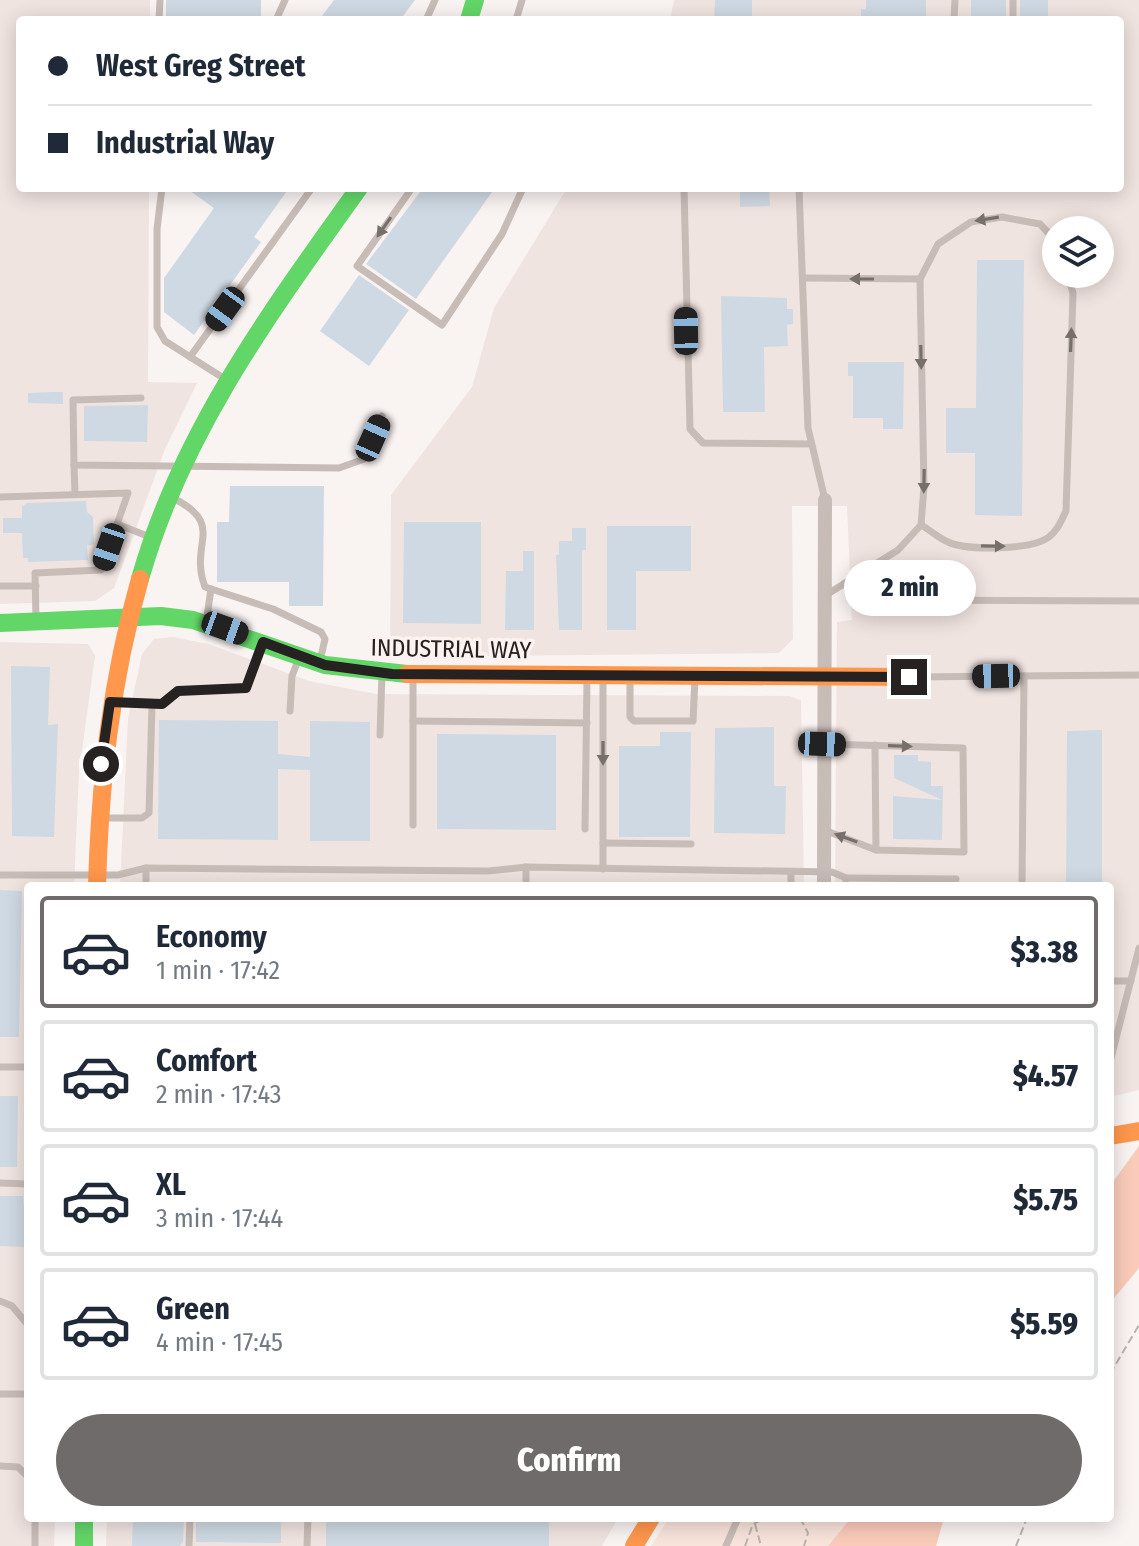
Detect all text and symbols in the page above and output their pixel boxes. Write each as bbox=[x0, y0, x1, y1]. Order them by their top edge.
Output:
text: West Greg Street bbox=[96, 48, 305, 84]
text: Industrial Way bbox=[96, 125, 274, 161]
one-way arrow bbox=[974, 213, 999, 226]
one-way arrow bbox=[376, 216, 392, 238]
map controls bbox=[1042, 216, 1114, 288]
button: layers bbox=[1042, 216, 1114, 288]
one-way arrow bbox=[849, 273, 874, 285]
car bbox=[201, 283, 249, 335]
car bbox=[674, 307, 698, 355]
one-way arrow bbox=[1065, 327, 1078, 352]
one-way arrow bbox=[915, 345, 928, 370]
car bbox=[352, 411, 394, 465]
one-way arrow bbox=[917, 469, 930, 494]
car bbox=[90, 520, 128, 574]
one-way arrow bbox=[981, 540, 1006, 553]
callout: 2 min bbox=[843, 561, 975, 617]
text: 2 min bbox=[881, 572, 939, 603]
car bbox=[198, 609, 252, 647]
street label: INDUSTRIAL WAY bbox=[370, 634, 532, 664]
route end bbox=[891, 659, 927, 695]
car bbox=[972, 664, 1020, 688]
car bbox=[798, 731, 846, 757]
one-way arrow bbox=[888, 739, 913, 752]
one-way arrow bbox=[597, 741, 609, 766]
route start bbox=[83, 746, 119, 782]
one-way arrow bbox=[834, 831, 858, 843]
icon: car bbox=[60, 916, 132, 988]
text: Economy bbox=[156, 919, 267, 955]
text: $3.38 bbox=[1011, 934, 1078, 970]
text: 1 min · 17:42 bbox=[156, 955, 280, 986]
icon: car bbox=[60, 1040, 132, 1112]
text: Comfort bbox=[156, 1043, 257, 1079]
text: $4.57 bbox=[1013, 1058, 1078, 1094]
text: 2 min · 17:43 bbox=[156, 1079, 282, 1110]
icon: car bbox=[60, 1164, 132, 1236]
text: XL bbox=[156, 1167, 186, 1203]
text: $5.75 bbox=[1013, 1182, 1078, 1218]
text: 3 min · 17:44 bbox=[156, 1203, 283, 1234]
icon: car bbox=[60, 1288, 132, 1360]
text: Green bbox=[156, 1291, 230, 1327]
text: $5.59 bbox=[1010, 1306, 1078, 1342]
text: 4 min · 17:45 bbox=[156, 1327, 283, 1358]
button: Confirm bbox=[56, 1414, 1082, 1506]

